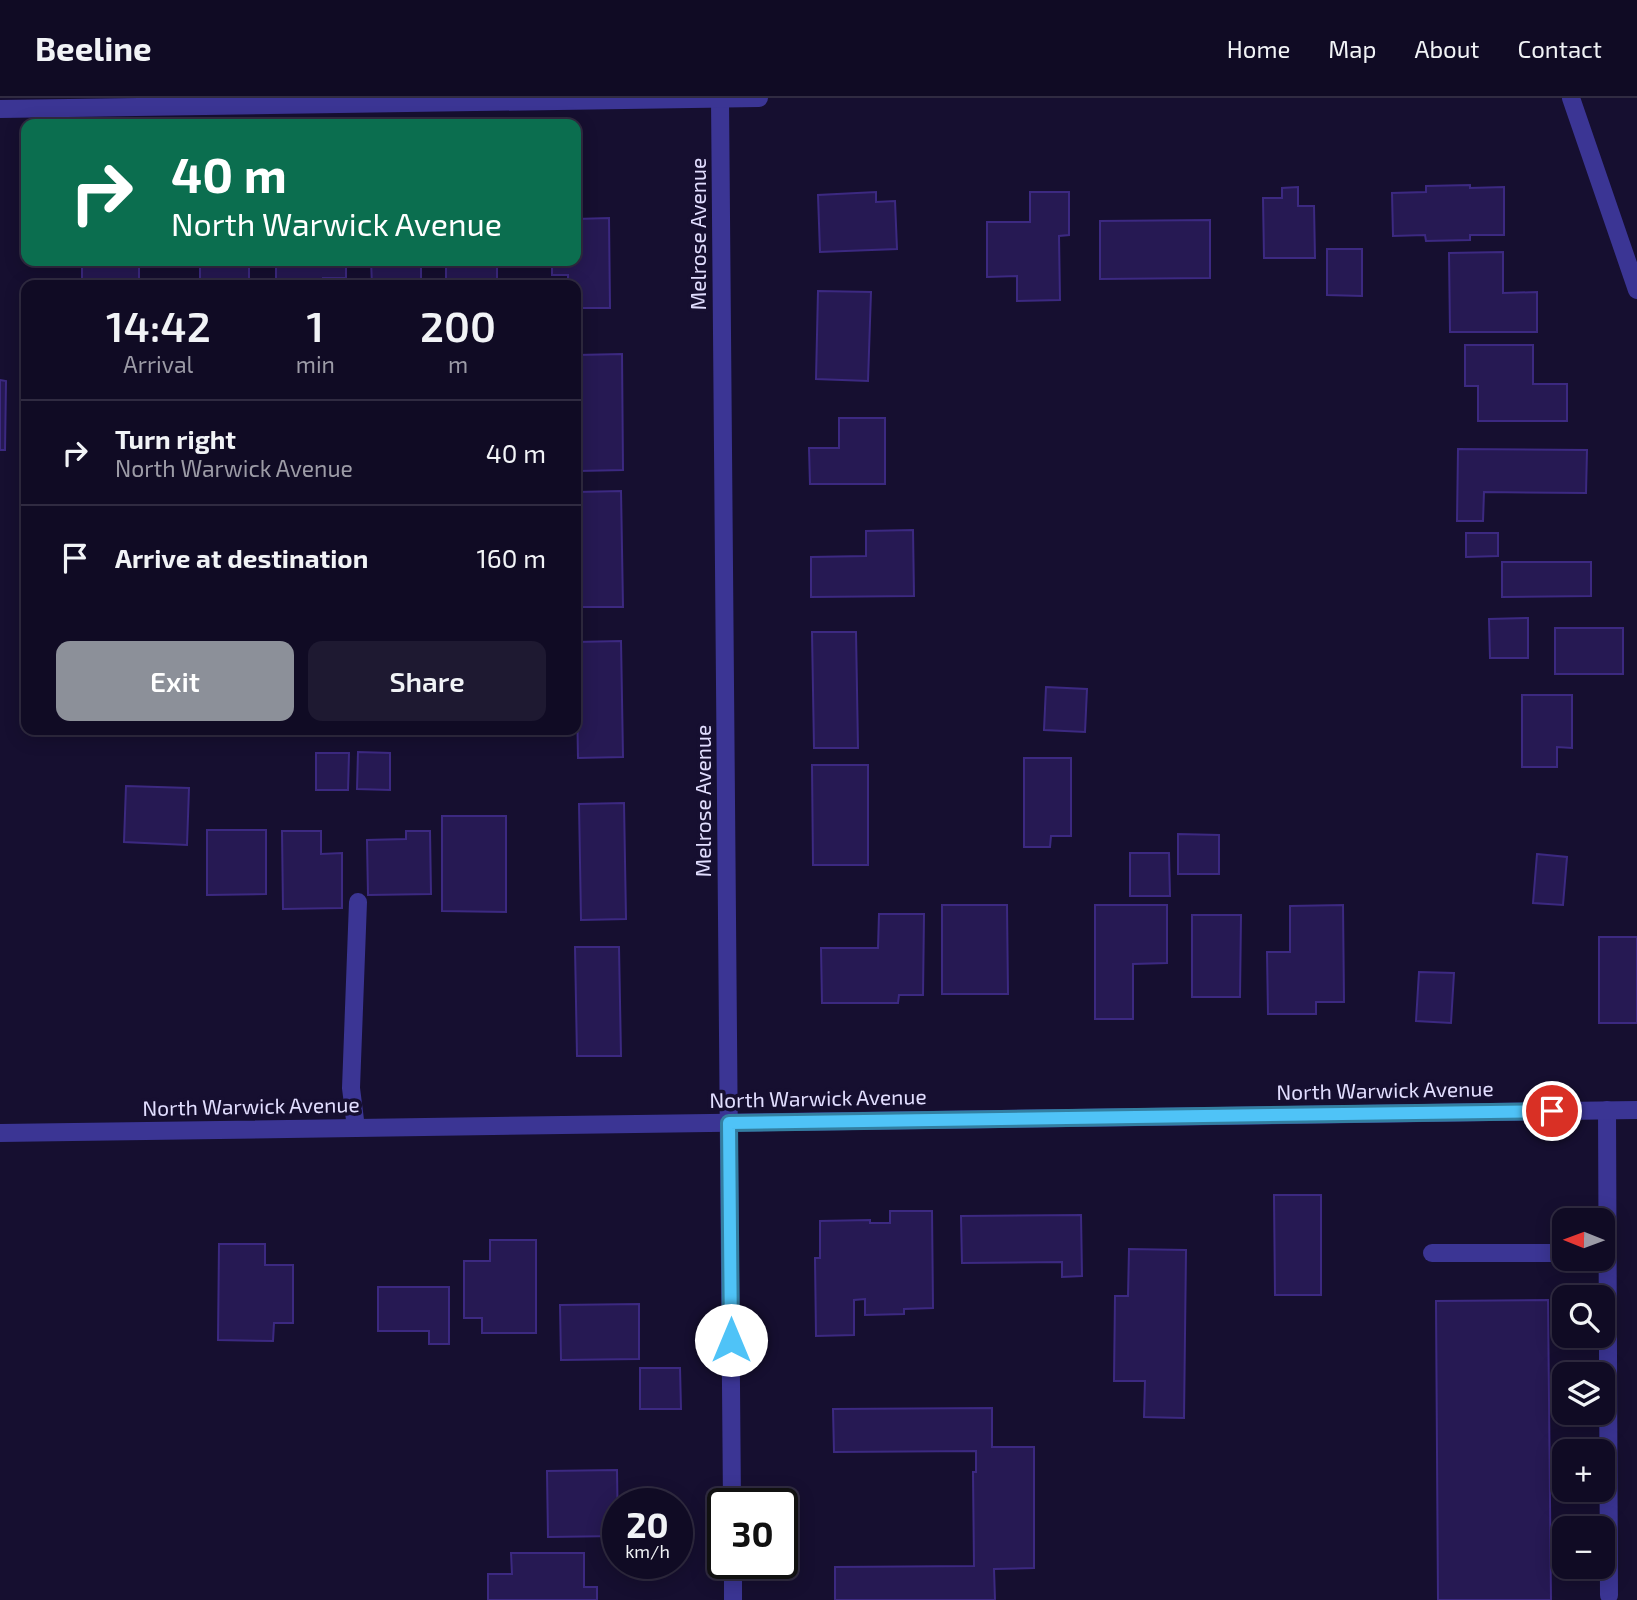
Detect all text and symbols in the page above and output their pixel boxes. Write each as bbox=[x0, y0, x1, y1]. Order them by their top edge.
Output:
text: Beeline bbox=[35, 28, 152, 68]
text: Home bbox=[1227, 34, 1290, 63]
text: Map bbox=[1328, 34, 1376, 63]
text: About bbox=[1414, 34, 1480, 63]
text: Contact bbox=[1518, 34, 1602, 63]
text: 40 m bbox=[171, 144, 287, 203]
icon: right bbox=[56, 147, 147, 238]
street label: Melrose Avenue bbox=[685, 158, 710, 310]
text: North Warwick Avenue bbox=[171, 204, 502, 242]
text: 14:42 bbox=[106, 300, 211, 350]
text: 1 bbox=[307, 300, 324, 350]
text: 200 bbox=[420, 300, 496, 350]
text: Arrival bbox=[123, 350, 193, 378]
text: min bbox=[296, 350, 335, 378]
text: m bbox=[448, 350, 468, 378]
text: Turn right bbox=[115, 423, 236, 454]
icon: right bbox=[56, 434, 94, 472]
text: 40 m bbox=[486, 437, 546, 468]
text: North Warwick Avenue bbox=[115, 454, 353, 482]
icon: arrive bbox=[56, 539, 94, 577]
text: Arrive at destination bbox=[115, 542, 368, 573]
text: 160 m bbox=[477, 542, 546, 573]
button: Exit bbox=[56, 641, 294, 721]
button: Share bbox=[308, 641, 546, 721]
street label: Melrose Avenue bbox=[690, 725, 715, 877]
street label: North Warwick Avenue bbox=[1276, 1075, 1494, 1104]
pin bbox=[1522, 1081, 1582, 1141]
street label: North Warwick Avenue bbox=[709, 1083, 927, 1112]
street label: North Warwick Avenue bbox=[142, 1091, 360, 1120]
icon: arrive bbox=[1533, 1092, 1571, 1130]
north arrow bbox=[1552, 1208, 1615, 1270]
map controls bbox=[1552, 1208, 1615, 1579]
button: search bbox=[1552, 1285, 1615, 1348]
position arrow bbox=[694, 1303, 768, 1377]
button: layers bbox=[1552, 1362, 1615, 1425]
button: + bbox=[1552, 1439, 1615, 1502]
speed limit sign: 30 bbox=[707, 1488, 798, 1579]
text: 20 bbox=[626, 1503, 669, 1545]
button: − bbox=[1552, 1516, 1615, 1579]
text: km/h bbox=[625, 1540, 670, 1562]

